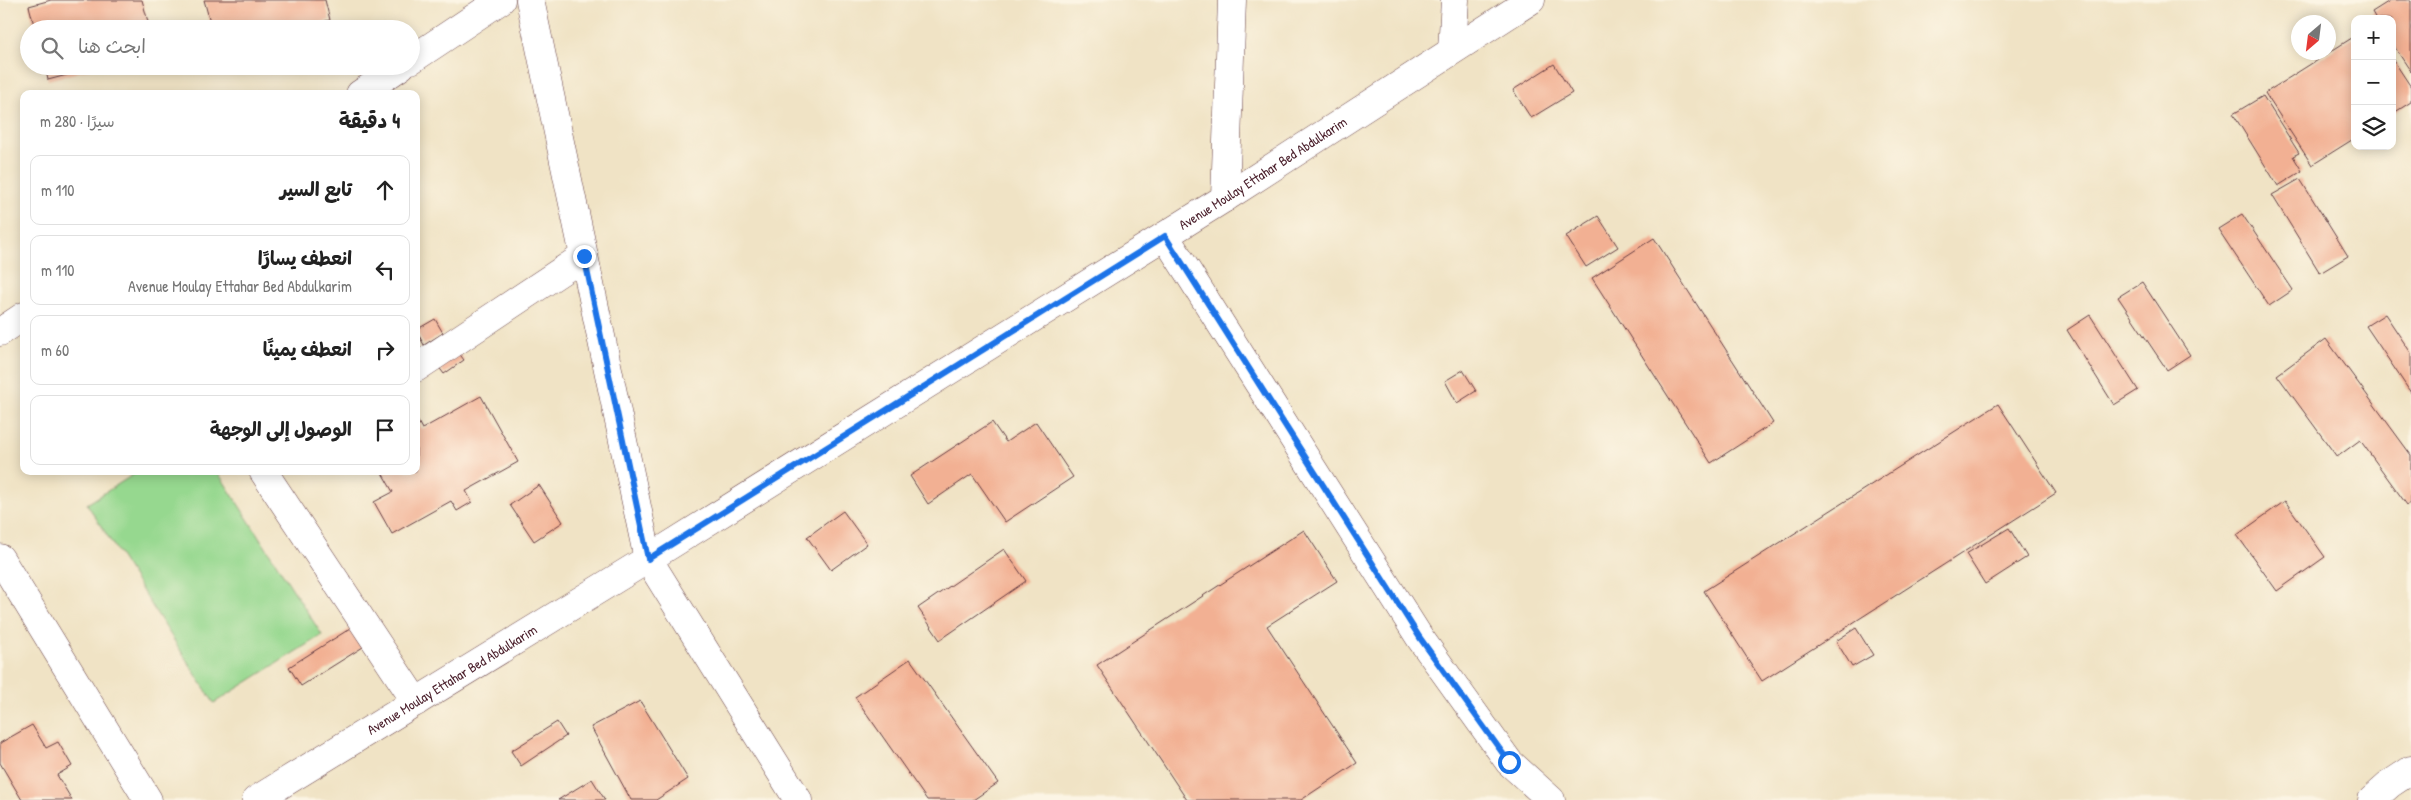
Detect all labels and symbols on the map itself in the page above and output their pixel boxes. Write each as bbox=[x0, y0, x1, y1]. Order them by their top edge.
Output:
north arrow bbox=[2291, 15, 2336, 60]
street label: Avenue Moulay Ettahar Bed Abdulkarim bbox=[1175, 112, 1350, 234]
route end bbox=[573, 245, 596, 268]
street label: Avenue Moulay Ettahar Bed Abdulkarim bbox=[363, 620, 540, 739]
route start bbox=[1498, 751, 1521, 774]

